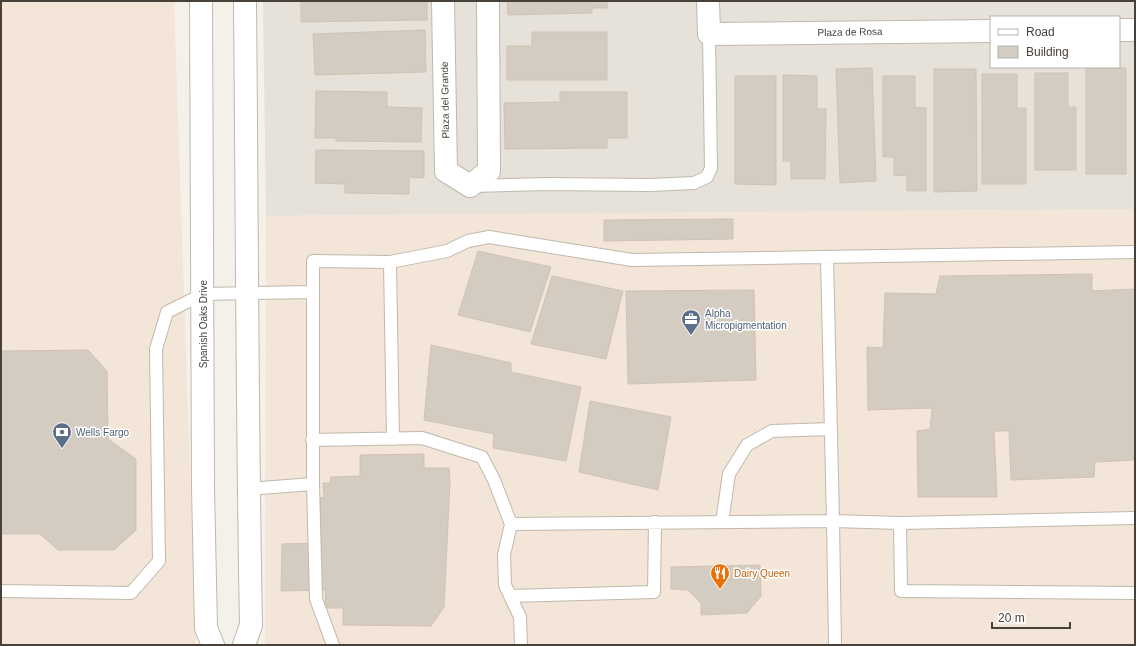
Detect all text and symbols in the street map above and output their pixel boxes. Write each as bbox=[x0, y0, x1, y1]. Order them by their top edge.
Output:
legend bbox=[990, 16, 1120, 68]
text: Road bbox=[1026, 25, 1055, 39]
street label: Plaza de Rosa bbox=[817, 26, 883, 38]
text: Building bbox=[1026, 45, 1069, 59]
street label: Plaza del Grande bbox=[439, 61, 451, 139]
street label: Spanish Oaks Drive bbox=[198, 279, 209, 368]
office icon: Alpha Micropigmentation bbox=[680, 308, 702, 336]
place label: Alpha Micropigmentation bbox=[705, 308, 787, 331]
bank icon: Wells Fargo bbox=[51, 421, 73, 449]
place label: Wells Fargo bbox=[76, 427, 130, 438]
restaurant icon: Dairy Queen bbox=[709, 562, 731, 590]
place label: Dairy Queen bbox=[734, 568, 790, 579]
scale bar bbox=[992, 604, 1070, 630]
text: 20 m bbox=[998, 611, 1025, 625]

